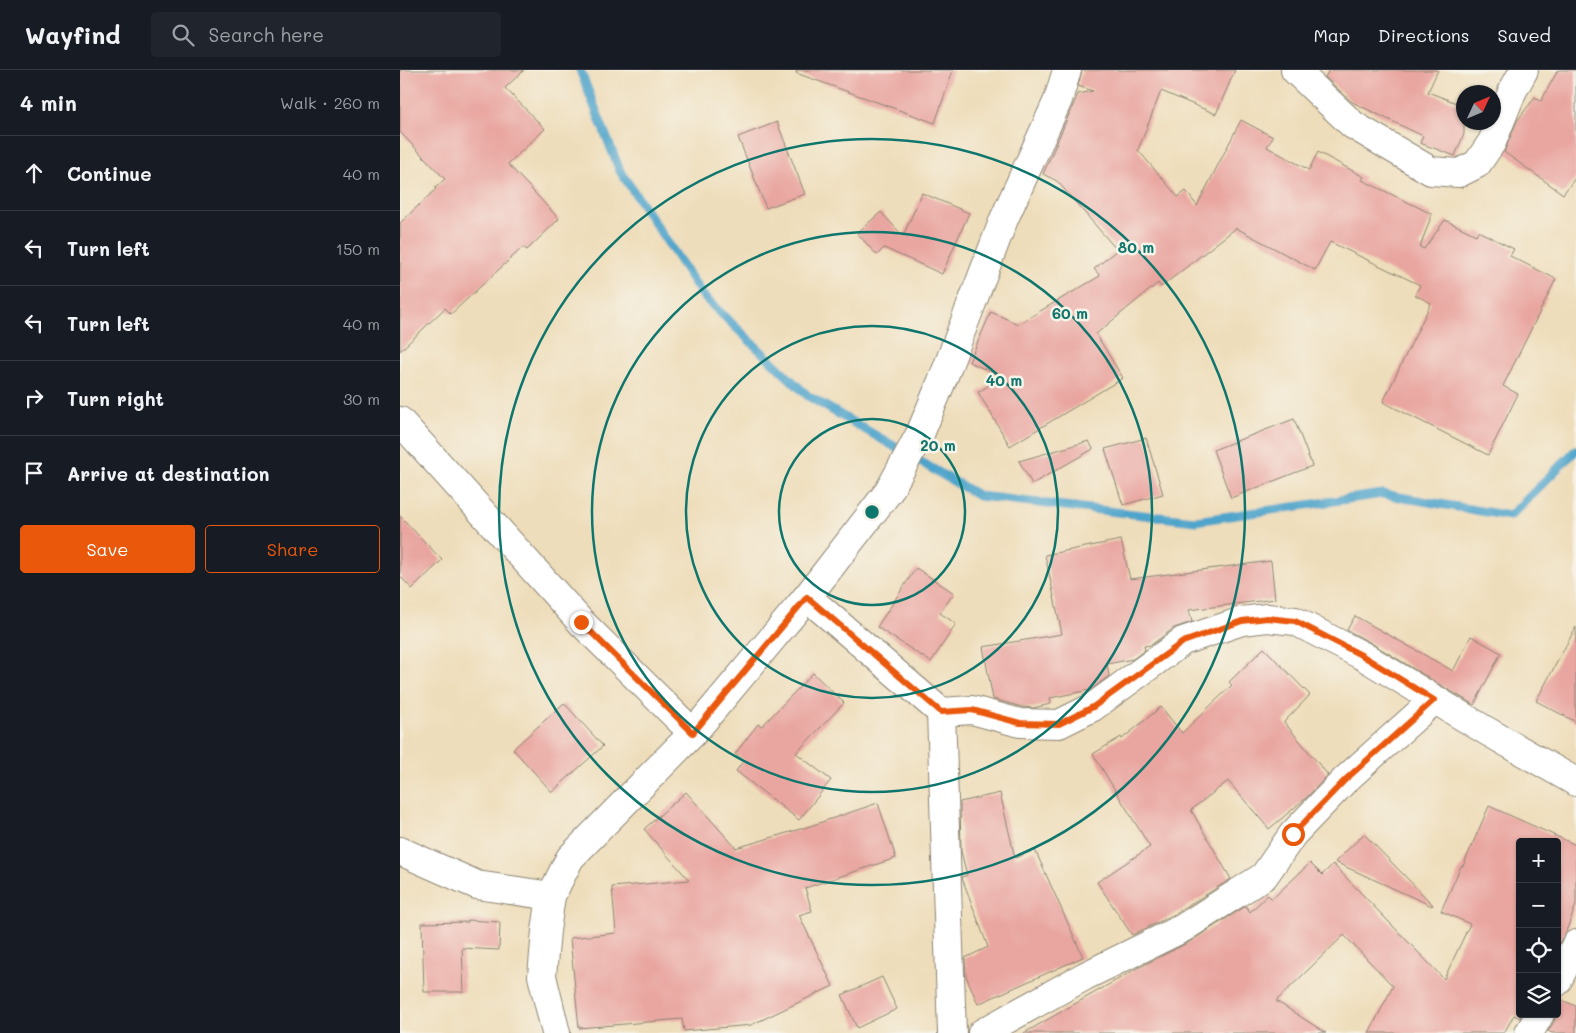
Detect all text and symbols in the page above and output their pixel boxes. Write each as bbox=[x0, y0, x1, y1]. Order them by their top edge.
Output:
search box bbox=[151, 12, 501, 57]
text: Wayfind bbox=[25, 19, 121, 50]
icon: search bbox=[169, 21, 197, 49]
text: Search here bbox=[209, 22, 324, 47]
text: Map bbox=[1313, 23, 1350, 47]
text: Directions bbox=[1378, 23, 1470, 47]
text: Saved bbox=[1498, 23, 1551, 47]
north arrow bbox=[1456, 85, 1501, 130]
text: 4 min bbox=[20, 89, 77, 116]
text: Walk · 260 m bbox=[280, 92, 380, 113]
icon: ahead bbox=[20, 159, 48, 187]
text: Continue bbox=[67, 161, 152, 186]
text: 40 m bbox=[343, 163, 380, 184]
icon: left bbox=[20, 234, 48, 262]
text: Turn left bbox=[67, 236, 150, 261]
text: 80 m bbox=[1118, 237, 1154, 257]
text: 150 m bbox=[336, 238, 380, 259]
text: 60 m bbox=[1052, 303, 1088, 323]
icon: left bbox=[20, 309, 48, 337]
text: Turn left bbox=[67, 311, 150, 336]
text: 40 m bbox=[343, 313, 380, 334]
text: 40 m bbox=[986, 370, 1022, 390]
icon: right bbox=[20, 384, 48, 412]
text: Turn right bbox=[67, 386, 164, 411]
text: 30 m bbox=[343, 388, 380, 409]
text: 20 m bbox=[920, 435, 956, 455]
icon: arrive bbox=[20, 459, 48, 487]
text: Arrive at destination bbox=[67, 461, 270, 486]
centre of rings bbox=[863, 503, 881, 521]
button: Save bbox=[20, 525, 195, 573]
button: Share bbox=[205, 525, 380, 573]
route end bbox=[570, 611, 593, 634]
route start bbox=[1282, 823, 1305, 846]
map controls bbox=[1516, 838, 1561, 1018]
button: + bbox=[1516, 838, 1561, 883]
button: − bbox=[1516, 883, 1561, 928]
button: locate bbox=[1516, 928, 1561, 973]
button: layers bbox=[1516, 973, 1561, 1018]

